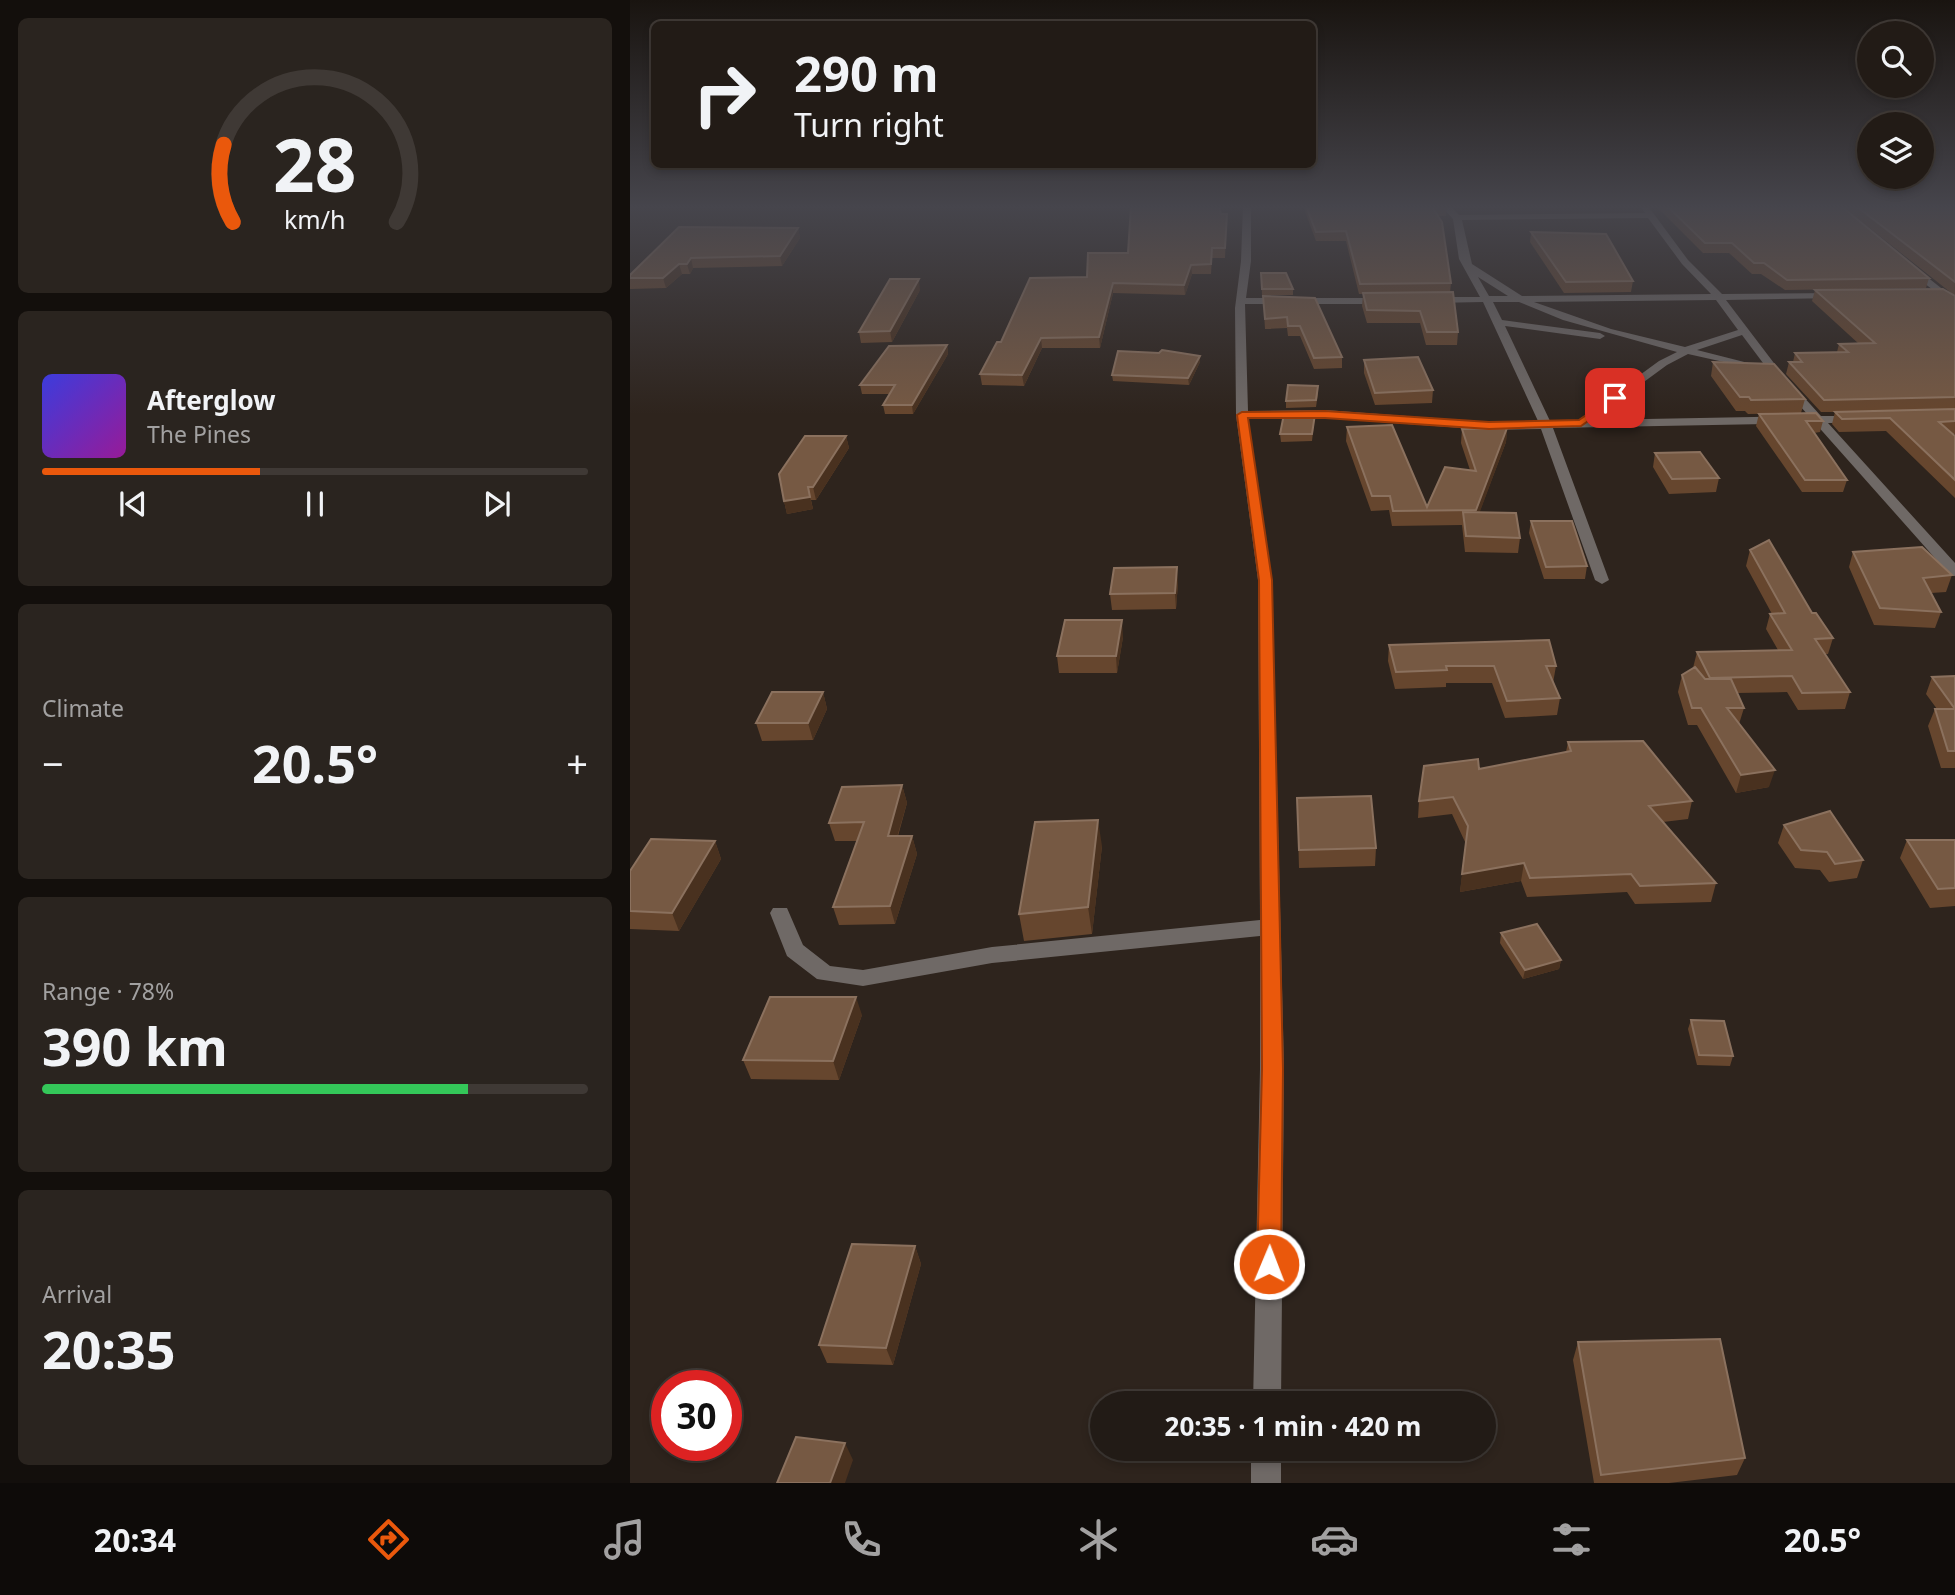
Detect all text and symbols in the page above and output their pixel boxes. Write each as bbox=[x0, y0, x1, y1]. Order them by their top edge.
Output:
map controls bbox=[1857, 21, 1934, 189]
button: search bbox=[1857, 21, 1934, 98]
text: 290 m bbox=[794, 40, 939, 106]
icon: right bbox=[679, 49, 770, 140]
text: Turn right bbox=[794, 103, 944, 146]
button: layers bbox=[1857, 112, 1934, 189]
text: 28 bbox=[273, 114, 357, 213]
text: km/h bbox=[284, 201, 346, 235]
pin bbox=[1585, 368, 1645, 428]
icon: arrive bbox=[1596, 379, 1634, 417]
text: Afterglow bbox=[147, 382, 275, 418]
text: The Pines bbox=[147, 418, 251, 450]
icon: previous bbox=[114, 485, 152, 523]
icon: pause bbox=[296, 485, 334, 523]
icon: next bbox=[478, 485, 516, 523]
text: Climate bbox=[42, 692, 124, 724]
text: 20.5° bbox=[252, 727, 378, 798]
text: − bbox=[42, 737, 64, 789]
text: + bbox=[566, 737, 588, 789]
text: Range · 78% bbox=[42, 975, 174, 1007]
text: 390 km bbox=[42, 1010, 228, 1081]
position arrow bbox=[1232, 1227, 1306, 1301]
text: Arrival bbox=[42, 1278, 112, 1310]
text: 20:35 bbox=[42, 1313, 176, 1384]
speed limit sign: 30 bbox=[651, 1370, 742, 1461]
text: 20:35 · 1 min · 420 m bbox=[1165, 1408, 1421, 1444]
icon: directions bbox=[364, 1515, 413, 1564]
icon: music bbox=[600, 1515, 649, 1564]
icon: phone bbox=[837, 1515, 886, 1564]
icon: climate bbox=[1074, 1515, 1123, 1564]
icon: car bbox=[1310, 1515, 1359, 1564]
icon: filters bbox=[1547, 1515, 1596, 1564]
text: 20:34 bbox=[94, 1518, 176, 1561]
text: 20.5° bbox=[1784, 1518, 1861, 1561]

